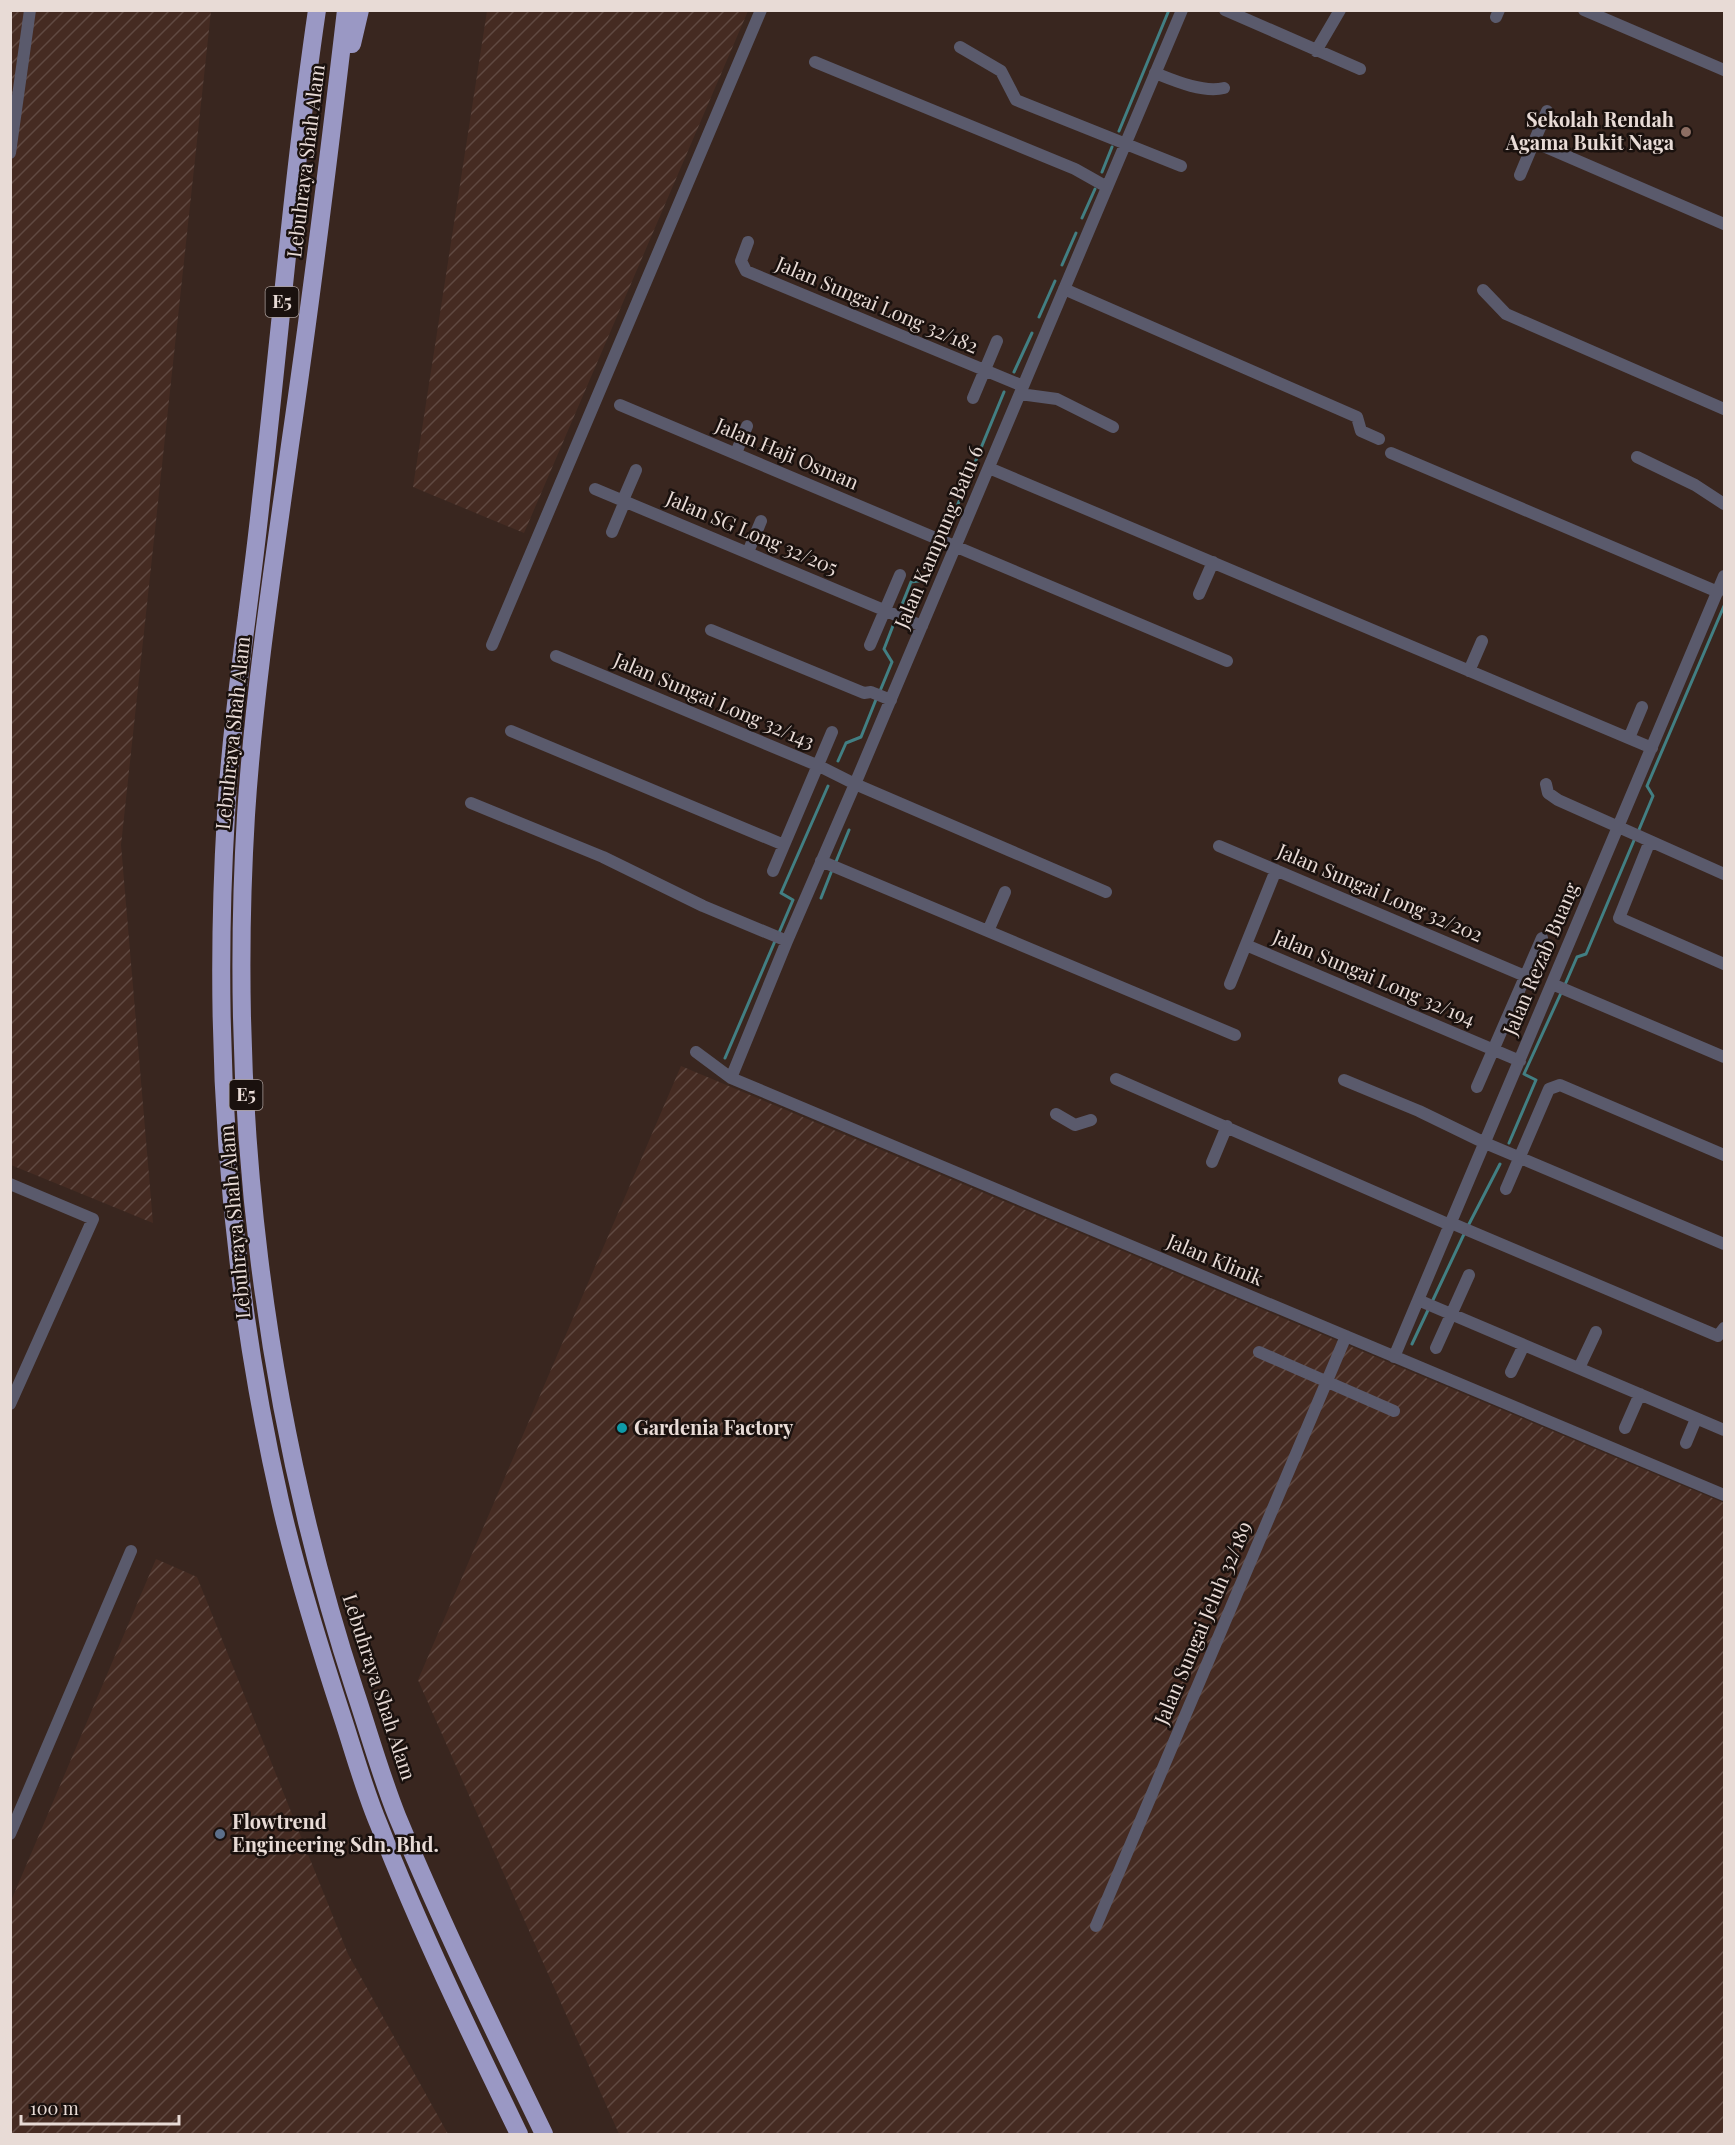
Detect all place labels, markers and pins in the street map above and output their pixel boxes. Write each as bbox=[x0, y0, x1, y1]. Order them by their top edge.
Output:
place label: Sekolah Rendah Agama Bukit Naga bbox=[1505, 105, 1675, 155]
marker: Sekolah Rendah Agama Bukit Naga bbox=[1679, 125, 1693, 139]
place label: Gardenia Factory bbox=[634, 1413, 794, 1440]
marker: Gardenia Factory bbox=[615, 1421, 629, 1435]
place label: Flowtrend Engineering Sdn. Bhd. bbox=[232, 1807, 439, 1857]
marker: Flowtrend Engineering Sdn. Bhd. bbox=[213, 1827, 227, 1841]

